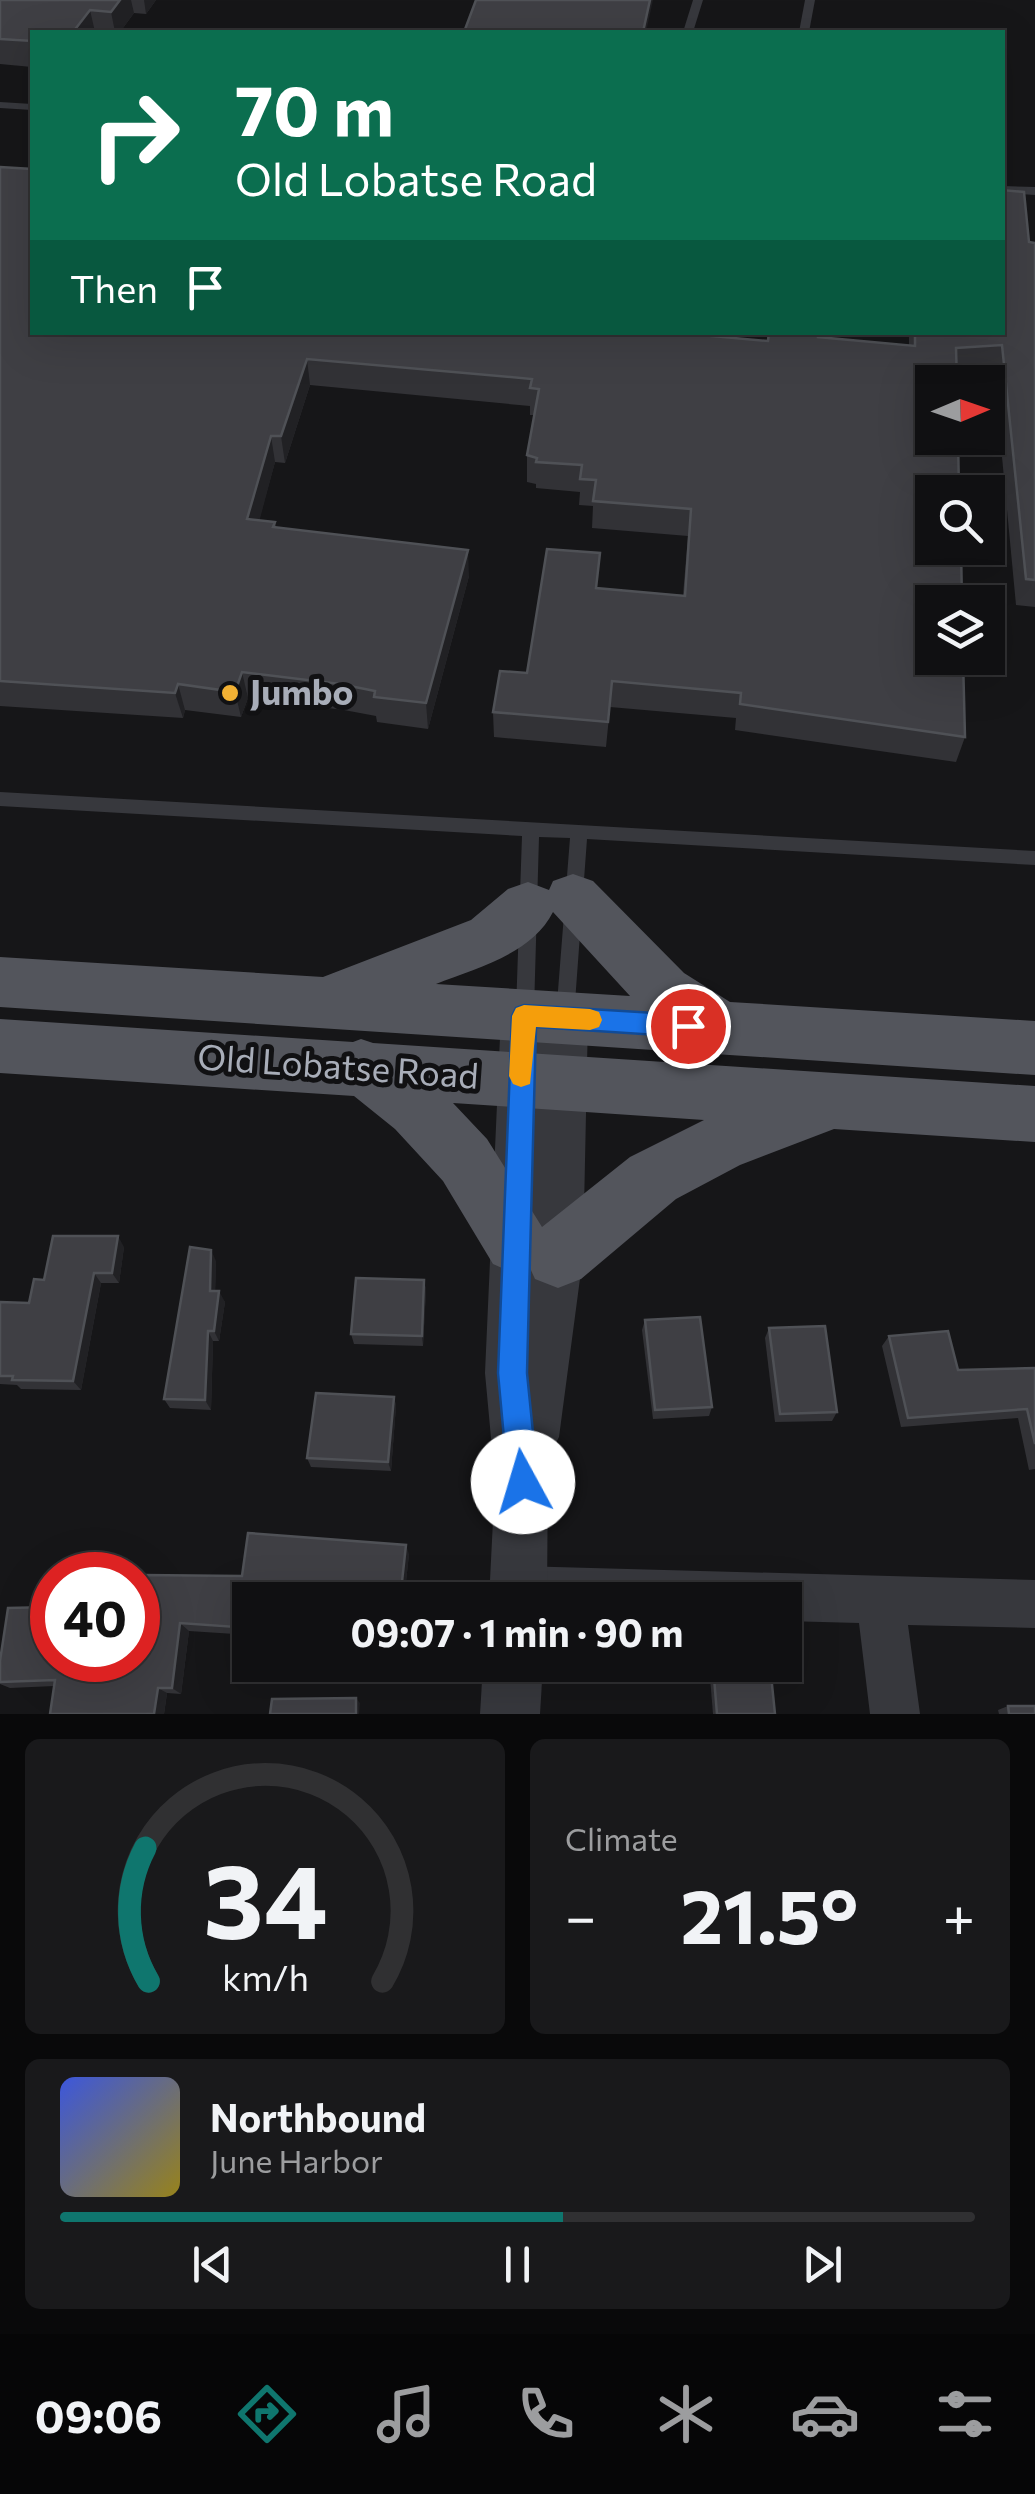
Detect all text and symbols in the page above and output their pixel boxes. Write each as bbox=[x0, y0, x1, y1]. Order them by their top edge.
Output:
text: 70 m bbox=[235, 65, 394, 150]
icon: right bbox=[70, 70, 200, 200]
text: Old Lobatse Road bbox=[235, 150, 597, 205]
icon: arrive bbox=[178, 260, 233, 315]
text: Then bbox=[70, 264, 158, 311]
north arrow bbox=[915, 365, 1005, 455]
map controls bbox=[915, 365, 1005, 675]
button: search bbox=[915, 475, 1005, 565]
button: layers bbox=[915, 585, 1005, 675]
place label: Jumbo bbox=[250, 669, 353, 712]
marker: Jumbo bbox=[219, 682, 241, 704]
pin bbox=[646, 984, 731, 1069]
icon: arrive bbox=[661, 999, 716, 1054]
street label: Old Lobatse Road bbox=[196, 1033, 480, 1096]
position arrow bbox=[471, 1430, 575, 1534]
speed limit sign: 40 bbox=[30, 1552, 160, 1682]
text: 09:07 · 1 min · 90 m bbox=[351, 1608, 683, 1655]
text: Climate bbox=[565, 1818, 678, 1858]
text: 34 bbox=[203, 1833, 327, 1960]
text: 21.5° bbox=[680, 1868, 859, 1959]
text: − bbox=[565, 1881, 596, 1948]
text: + bbox=[943, 1881, 975, 1948]
text: km/h bbox=[222, 1955, 308, 1998]
text: Northbound bbox=[210, 2093, 426, 2140]
text: June Harbor bbox=[210, 2140, 383, 2180]
icon: previous bbox=[185, 2237, 240, 2292]
icon: pause bbox=[490, 2237, 545, 2292]
icon: next bbox=[795, 2237, 850, 2292]
icon: directions bbox=[232, 2379, 302, 2449]
icon: music bbox=[371, 2379, 441, 2449]
icon: phone bbox=[511, 2379, 581, 2449]
icon: climate bbox=[651, 2379, 721, 2449]
icon: car bbox=[790, 2379, 860, 2449]
icon: filters bbox=[930, 2379, 1000, 2449]
text: 09:06 bbox=[35, 2387, 162, 2442]

